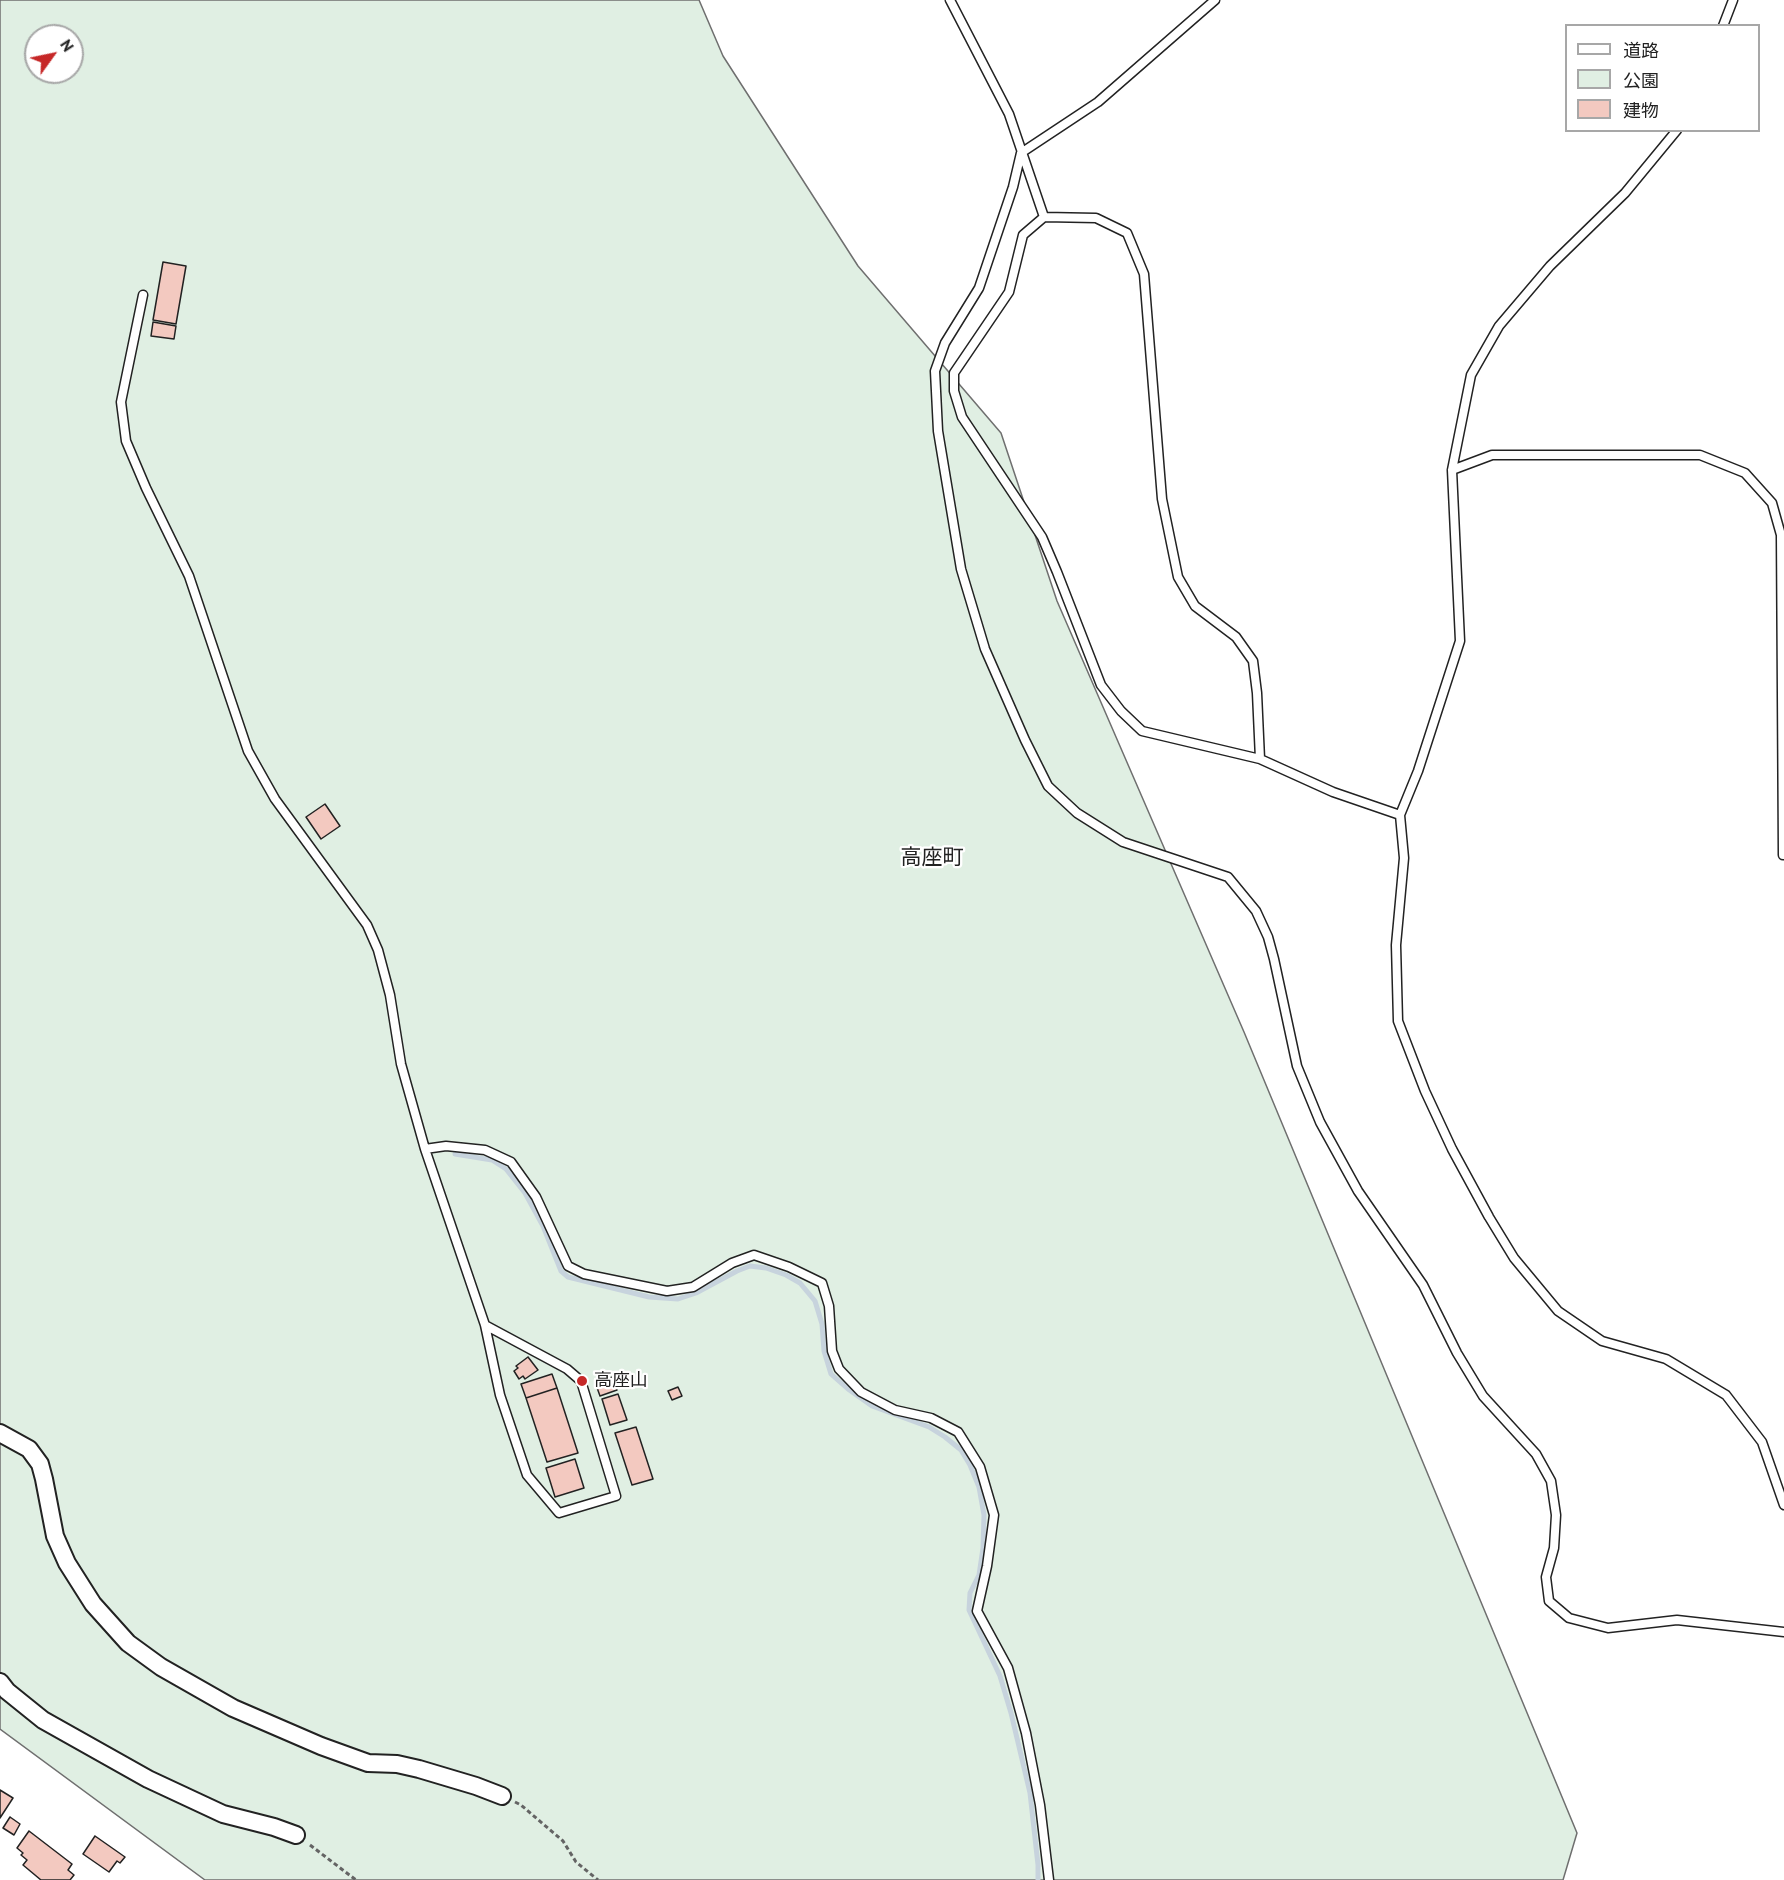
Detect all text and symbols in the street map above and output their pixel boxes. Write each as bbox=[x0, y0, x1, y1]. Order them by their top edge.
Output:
north arrow bbox=[24, 24, 84, 84]
legend bbox=[1565, 24, 1760, 132]
text: N bbox=[56, 35, 79, 55]
text: 道路 bbox=[1623, 39, 1659, 62]
text: 公園 bbox=[1623, 69, 1659, 92]
text: 建物 bbox=[1623, 99, 1659, 122]
district label: 高座町 bbox=[901, 845, 963, 871]
place label: 高座山 bbox=[594, 1370, 648, 1392]
marker: 高座山 bbox=[575, 1374, 589, 1388]

